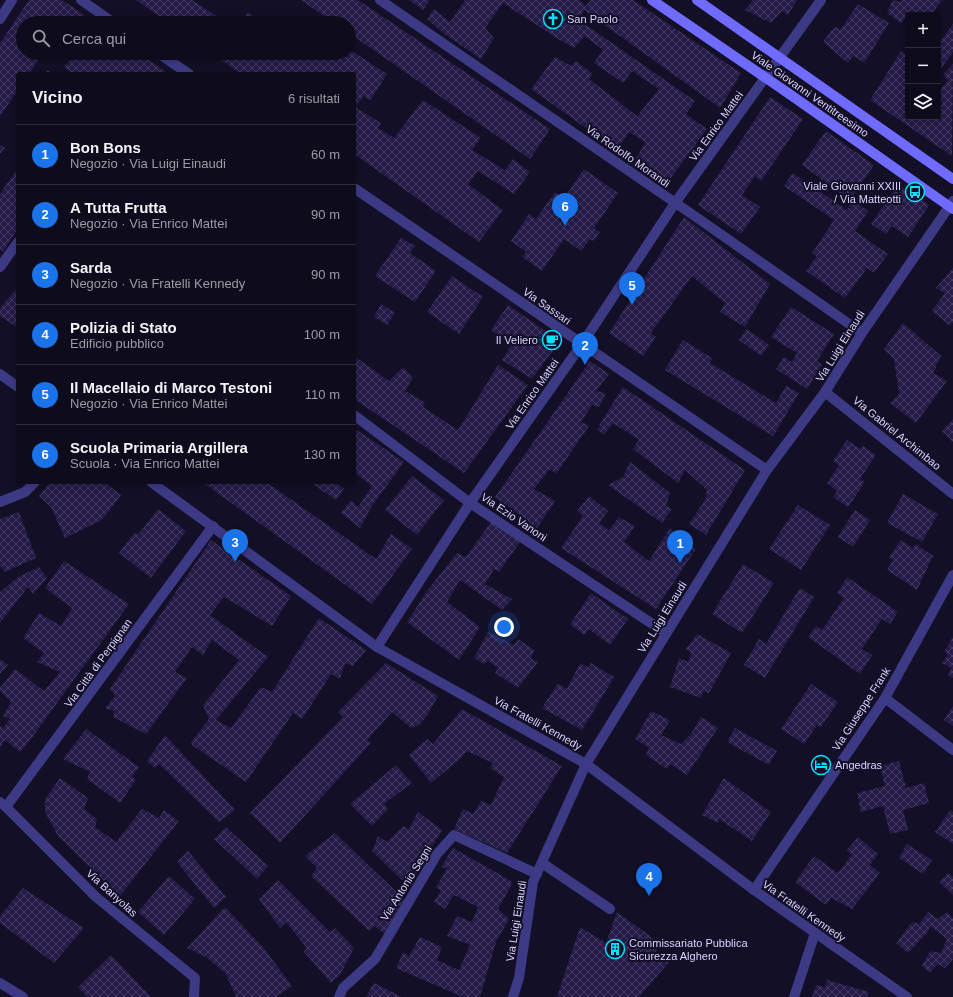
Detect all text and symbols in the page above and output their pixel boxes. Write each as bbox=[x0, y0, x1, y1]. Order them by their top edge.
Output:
church icon: San Paolo bbox=[542, 8, 564, 30]
map controls bbox=[905, 12, 941, 120]
button: + bbox=[905, 12, 941, 48]
place label: San Paolo bbox=[567, 13, 618, 25]
search box bbox=[16, 16, 356, 60]
icon: search bbox=[30, 27, 52, 49]
text: Cerca qui bbox=[62, 30, 126, 47]
button: − bbox=[905, 48, 941, 84]
street label: Viale Giovanni Ventitreesimo bbox=[749, 49, 871, 139]
button: layers bbox=[905, 84, 941, 120]
text: Vicino bbox=[32, 88, 83, 107]
street label: Via Enrico Mattei bbox=[687, 89, 745, 163]
text: 6 risultati bbox=[288, 91, 340, 106]
street label: Via Rodolfo Morandi bbox=[584, 123, 672, 189]
text: Bon Bons bbox=[70, 139, 141, 156]
text: 1 bbox=[41, 147, 49, 162]
text: 60 m bbox=[311, 147, 340, 162]
text: Negozio · Via Luigi Einaudi bbox=[70, 156, 226, 171]
place label: Viale Giovanni XXIII / Via Matteotti bbox=[803, 180, 901, 205]
bus stop icon: Viale Giovanni XXIII / Via Matteotti bbox=[904, 181, 926, 203]
pin: 6 bbox=[552, 193, 578, 226]
text: A Tutta Frutta bbox=[70, 199, 167, 216]
text: 2 bbox=[41, 207, 49, 222]
text: 90 m bbox=[311, 207, 340, 222]
text: Negozio · Via Enrico Mattei bbox=[70, 216, 227, 231]
text: Sarda bbox=[70, 259, 112, 276]
text: 3 bbox=[41, 267, 49, 282]
text: 90 m bbox=[311, 267, 340, 282]
pin: 5 bbox=[619, 272, 645, 305]
text: Negozio · Via Fratelli Kennedy bbox=[70, 276, 245, 291]
street label: Via Sassari bbox=[521, 285, 573, 327]
street label: Via Luigi Einaudi bbox=[813, 308, 867, 384]
text: Polizia di Stato bbox=[70, 319, 177, 336]
text: 4 bbox=[41, 327, 49, 342]
text: 100 m bbox=[304, 327, 340, 342]
cafe icon: Il Veliero bbox=[541, 329, 563, 351]
pin: 2 bbox=[572, 332, 598, 365]
place label: Il Veliero bbox=[496, 334, 538, 346]
text: Edificio pubblico bbox=[70, 336, 164, 351]
street label: Via Enrico Mattei bbox=[503, 357, 561, 431]
text: Il Macellaio di Marco Testoni bbox=[70, 379, 272, 396]
text: 5 bbox=[41, 387, 49, 402]
text: 110 m bbox=[305, 387, 340, 402]
street label: Via Gabriel Archimbao bbox=[851, 394, 943, 472]
text: Negozio · Via Enrico Mattei bbox=[70, 396, 227, 411]
text: Scuola Primaria Argillera bbox=[70, 439, 248, 456]
text: 6 bbox=[41, 447, 49, 462]
text: 130 m bbox=[304, 447, 340, 462]
text: Scuola · Via Enrico Mattei bbox=[70, 456, 219, 471]
street label: Via Ezio Vanoni bbox=[479, 491, 549, 543]
pin: 3 bbox=[222, 529, 248, 562]
pin: 1 bbox=[667, 530, 693, 563]
street label: Via Luigi Einaudi bbox=[635, 579, 689, 655]
street label: Via Città di Perpignan bbox=[62, 617, 134, 709]
your location bbox=[494, 617, 514, 637]
street label: Via Giuseppe Frank bbox=[830, 665, 893, 753]
street label: Via Fratelli Kennedy bbox=[492, 694, 584, 752]
hotel icon: Angedras bbox=[810, 754, 832, 776]
place label: Angedras bbox=[835, 759, 883, 771]
street label: Via Antonio Segni bbox=[378, 843, 434, 923]
pin: 4 bbox=[636, 863, 662, 896]
street label: Via Banyolas bbox=[84, 867, 140, 919]
street label: Via Fratelli Kennedy bbox=[760, 878, 848, 944]
street label: Via Luigi Einaudi bbox=[504, 880, 528, 962]
place label: Commissariato Pubblica Sicurezza Alghero bbox=[629, 937, 748, 962]
building icon: Commissariato Pubblica Sicurezza Alghero bbox=[604, 938, 626, 960]

